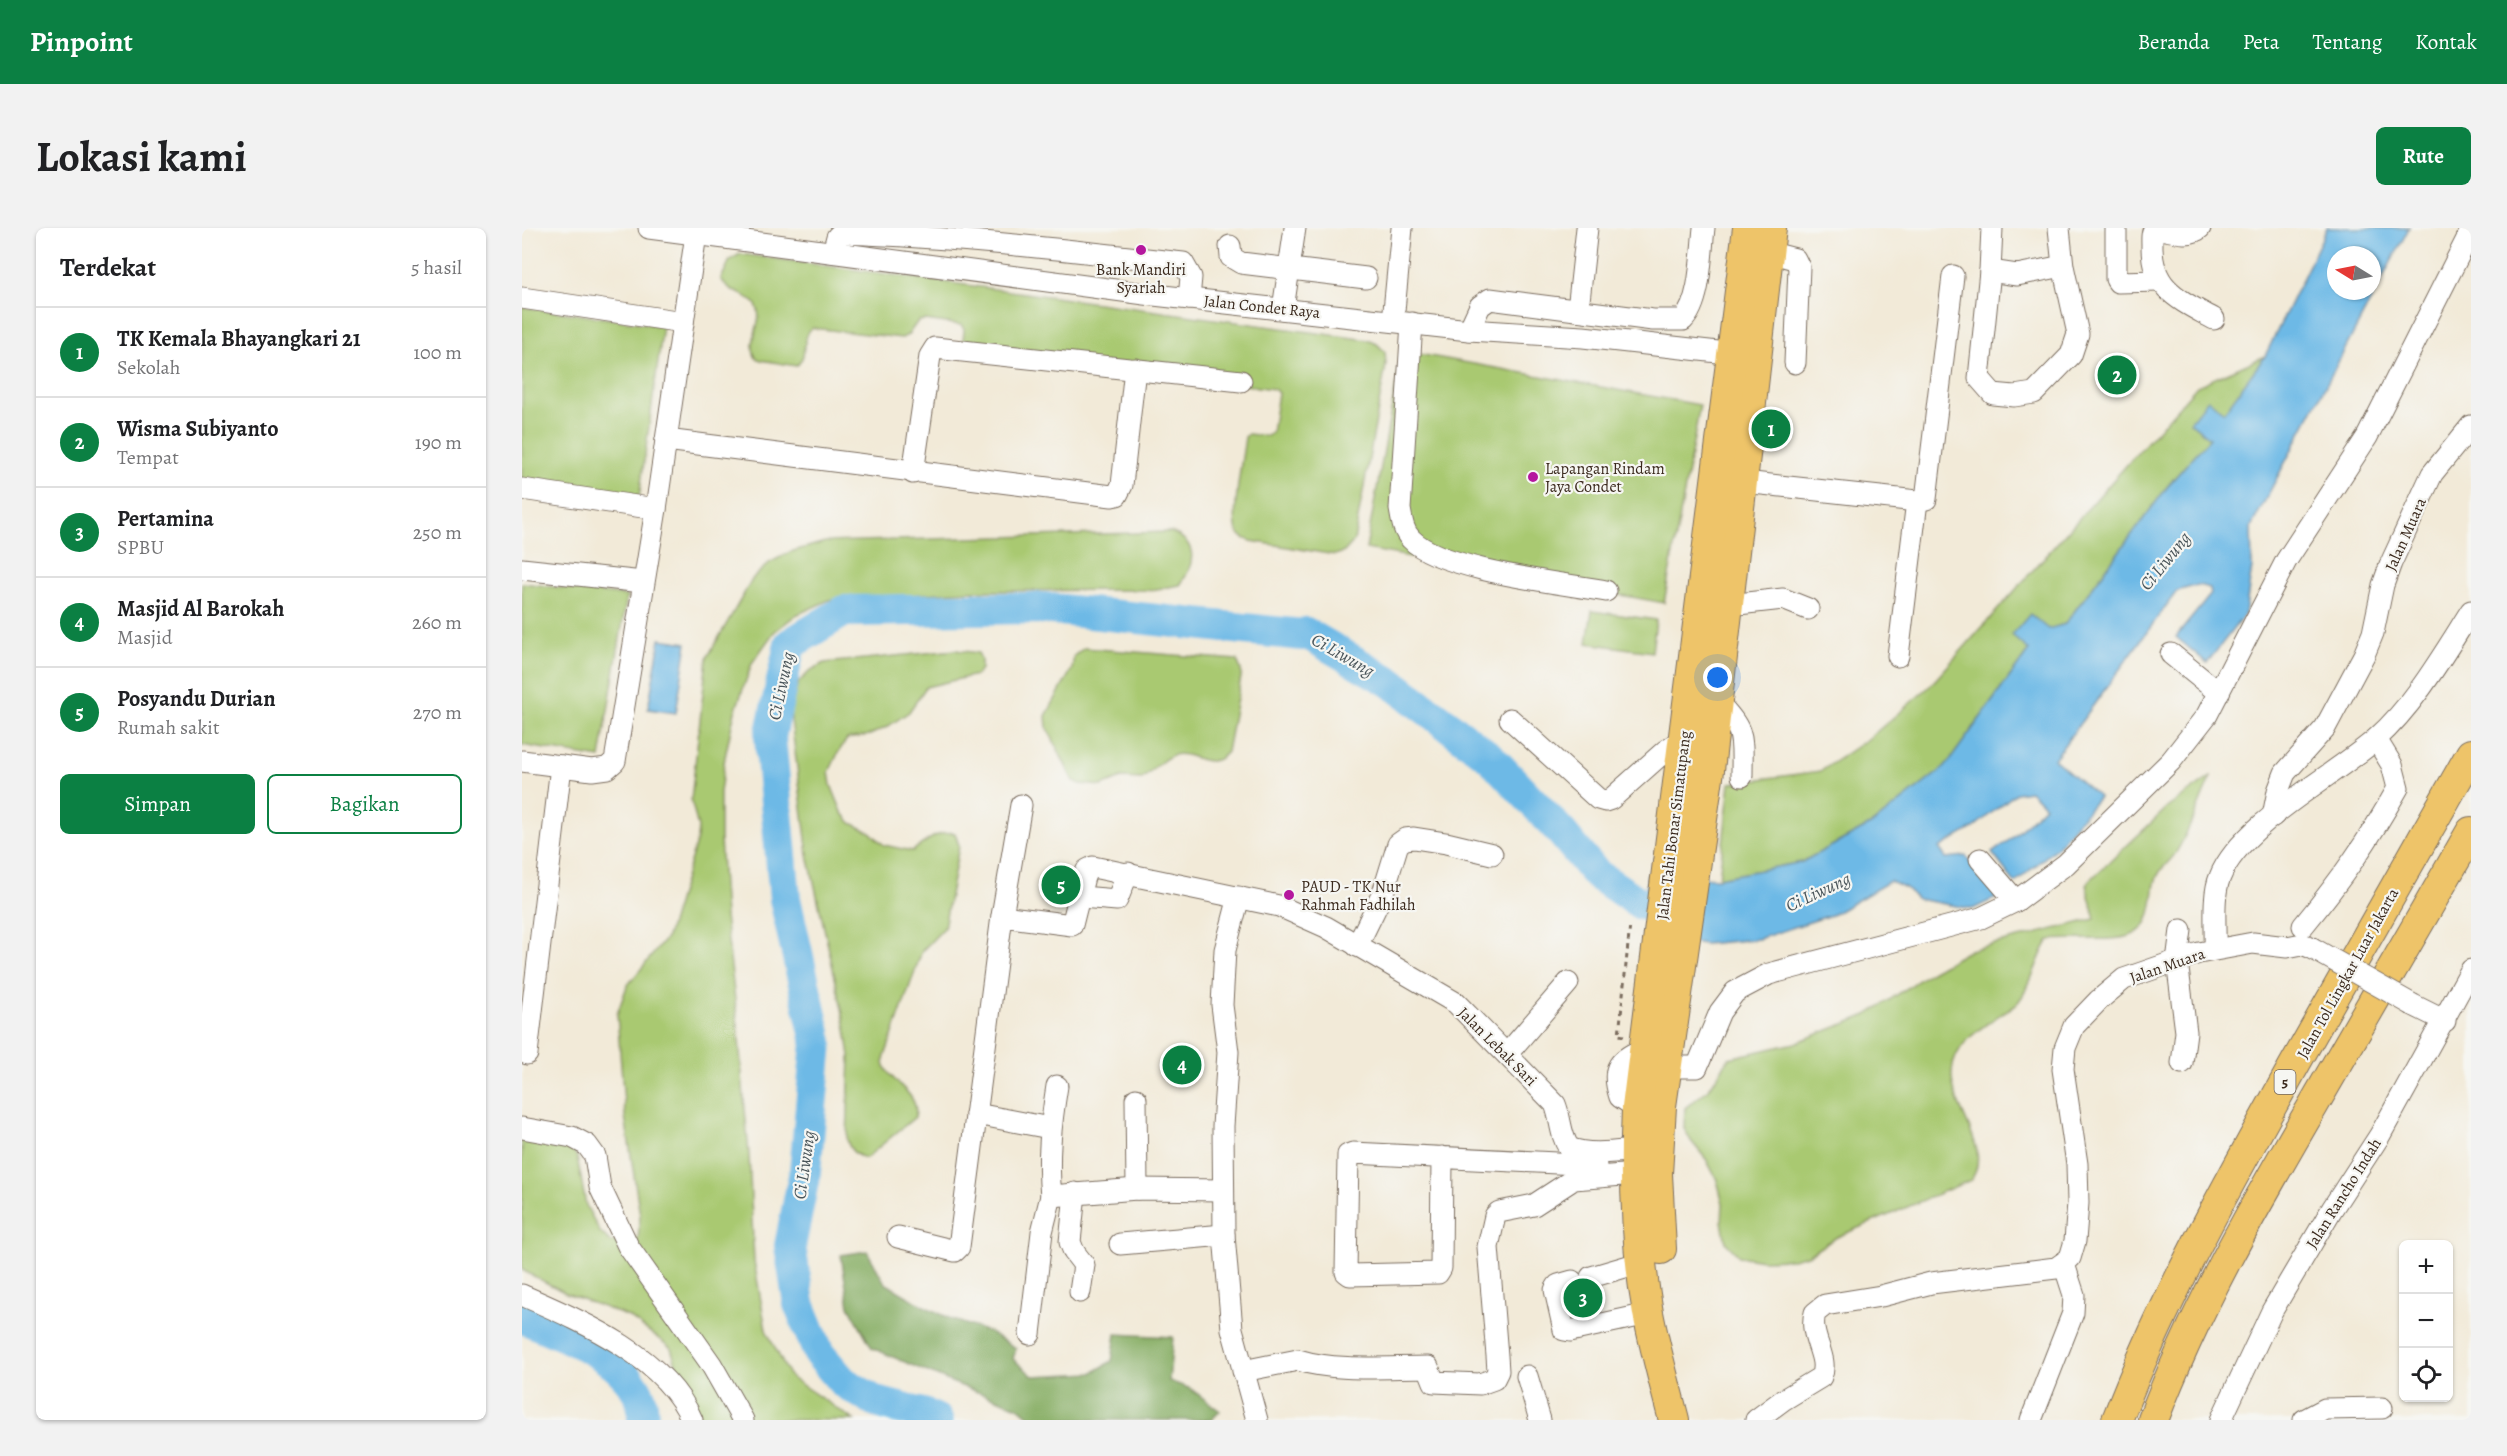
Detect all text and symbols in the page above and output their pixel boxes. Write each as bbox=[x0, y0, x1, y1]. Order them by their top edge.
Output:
text: Pinpoint bbox=[30, 23, 133, 61]
text: Beranda bbox=[2138, 28, 2210, 56]
text: Peta bbox=[2243, 28, 2279, 56]
text: Tentang bbox=[2312, 28, 2382, 56]
text: Kontak bbox=[2415, 28, 2477, 56]
button: Rute bbox=[2376, 127, 2471, 185]
text: Lokasi kami bbox=[36, 128, 247, 185]
marker: Bank Mandiri Syariah bbox=[1134, 243, 1148, 257]
north arrow bbox=[2327, 246, 2381, 300]
text: Terdekat bbox=[60, 250, 156, 285]
text: 5 hasil bbox=[411, 254, 462, 281]
place label: Bank Mandiri Syariah bbox=[1096, 259, 1186, 299]
street label: Jalan Condet Raya bbox=[1203, 290, 1322, 324]
text: TK Kemala Bhayangkari 21 bbox=[117, 324, 361, 354]
text: 1 bbox=[76, 339, 83, 366]
text: 100 m bbox=[413, 339, 462, 366]
pin: 2 bbox=[2098, 352, 2136, 398]
text: Sekolah bbox=[117, 354, 181, 381]
pin: 1 bbox=[1752, 406, 1790, 452]
text: Wisma Subiyanto bbox=[117, 414, 279, 444]
text: 2 bbox=[75, 429, 84, 456]
text: 190 m bbox=[415, 429, 462, 456]
text: Tempat bbox=[117, 444, 179, 471]
place label: Lapangan Rindam Jaya Condet bbox=[1545, 458, 1665, 498]
marker: Lapangan Rindam Jaya Condet bbox=[1526, 470, 1540, 484]
street label: Jalan Muara bbox=[2380, 494, 2432, 575]
text: Pertamina bbox=[117, 504, 214, 534]
text: 3 bbox=[75, 519, 84, 546]
text: 250 m bbox=[413, 519, 462, 546]
water label: Ci Liwung bbox=[2134, 527, 2196, 595]
text: SPBU bbox=[117, 534, 164, 561]
text: Masjid Al Barokah bbox=[117, 594, 284, 624]
text: 4 bbox=[75, 609, 84, 636]
text: 260 m bbox=[412, 609, 462, 636]
text: Masjid bbox=[117, 624, 172, 651]
water label: Ci Liwung bbox=[1307, 627, 1379, 683]
water label: Ci Liwung bbox=[762, 650, 800, 722]
your location bbox=[1703, 663, 1732, 692]
text: Posyandu Durian bbox=[117, 684, 276, 714]
text: 5 bbox=[75, 699, 84, 726]
text: 270 m bbox=[413, 699, 462, 726]
text: Rumah sakit bbox=[117, 714, 220, 741]
street label: Jalan Tahi Bonar Simatupang bbox=[1651, 729, 1697, 921]
button: Simpan bbox=[60, 774, 255, 834]
button: Bagikan bbox=[267, 774, 462, 834]
pin: 5 bbox=[1042, 862, 1080, 908]
water label: Ci Liwung bbox=[1782, 867, 1854, 917]
place label: PAUD - TK Nur Rahmah Fadhilah bbox=[1301, 876, 1416, 916]
street label: Jalan Tol Lingkar Luar Jakarta bbox=[2292, 884, 2404, 1063]
marker: PAUD - TK Nur Rahmah Fadhilah bbox=[1282, 888, 1296, 902]
street label: Jalan Muara bbox=[2127, 943, 2208, 989]
street label: Jalan Lebak Sari bbox=[1453, 1002, 1542, 1091]
pin: 4 bbox=[1162, 1042, 1202, 1088]
road number: 5 bbox=[2274, 1070, 2296, 1094]
water label: Ci Liwung bbox=[787, 1129, 821, 1201]
street label: Jalan Rancho Indah bbox=[2301, 1134, 2387, 1253]
map controls bbox=[2399, 1240, 2453, 1402]
button: + bbox=[2399, 1240, 2453, 1294]
pin: 3 bbox=[1564, 1276, 1602, 1320]
button: − bbox=[2399, 1294, 2453, 1348]
button: locate bbox=[2399, 1348, 2453, 1402]

